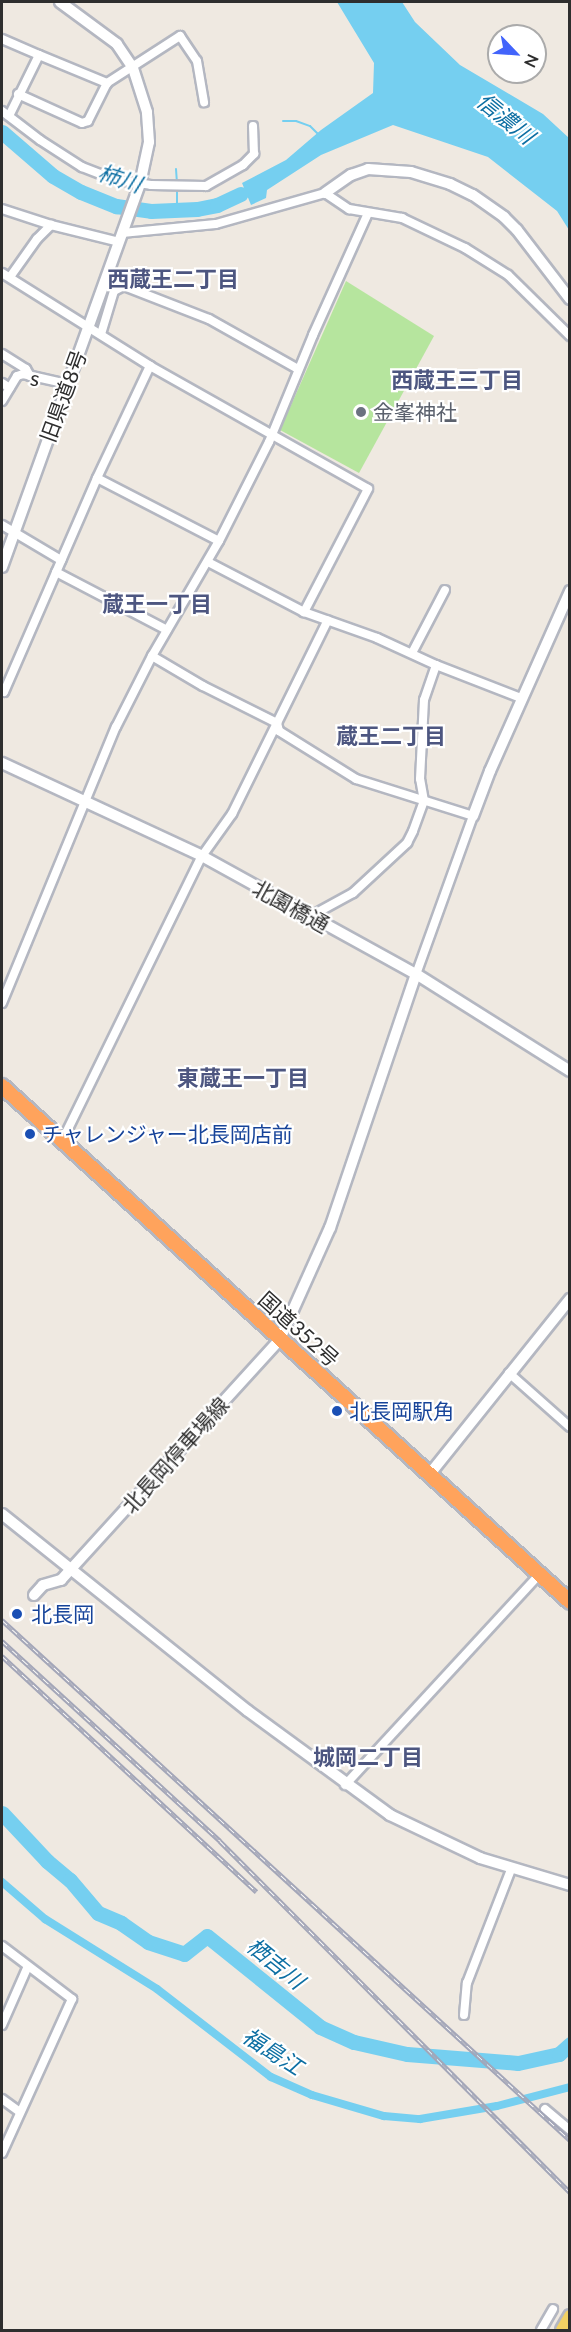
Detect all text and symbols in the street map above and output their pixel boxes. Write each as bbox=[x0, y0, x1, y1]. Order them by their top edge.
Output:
north arrow bbox=[487, 24, 547, 84]
text: N bbox=[521, 51, 543, 71]
water label: 信濃川 bbox=[472, 87, 540, 149]
water label: 柿川 bbox=[95, 159, 145, 197]
district label: 西蔵王二丁目 bbox=[107, 266, 239, 292]
street label: 旧県道8号 bbox=[35, 347, 91, 445]
street label: s bbox=[28, 365, 42, 391]
district label: 西蔵王三丁目 bbox=[391, 367, 523, 393]
place label: 金峯神社 bbox=[373, 399, 457, 425]
marker: 金峯神社 bbox=[354, 405, 368, 419]
district label: 蔵王一丁目 bbox=[102, 591, 212, 617]
district label: 蔵王二丁目 bbox=[336, 723, 446, 749]
street label: 北園橋通 bbox=[248, 875, 334, 937]
district label: 東蔵王一丁目 bbox=[177, 1065, 309, 1091]
place label: チャレンジャー北長岡店前 bbox=[42, 1121, 294, 1147]
marker: チャレンジャー北長岡店前 bbox=[23, 1127, 37, 1141]
street label: 国道352号 bbox=[254, 1286, 344, 1372]
street label: 北長岡停車場線 bbox=[116, 1392, 234, 1518]
place label: 北長岡駅角 bbox=[349, 1398, 454, 1424]
marker: 北長岡駅角 bbox=[330, 1404, 344, 1418]
place label: 北長岡 bbox=[31, 1601, 94, 1627]
marker: 北長岡 bbox=[8, 1605, 26, 1623]
district label: 城岡二丁目 bbox=[313, 1744, 423, 1770]
water label: 栖吉川 bbox=[242, 1932, 310, 1994]
water label: 福島江 bbox=[238, 2022, 308, 2080]

